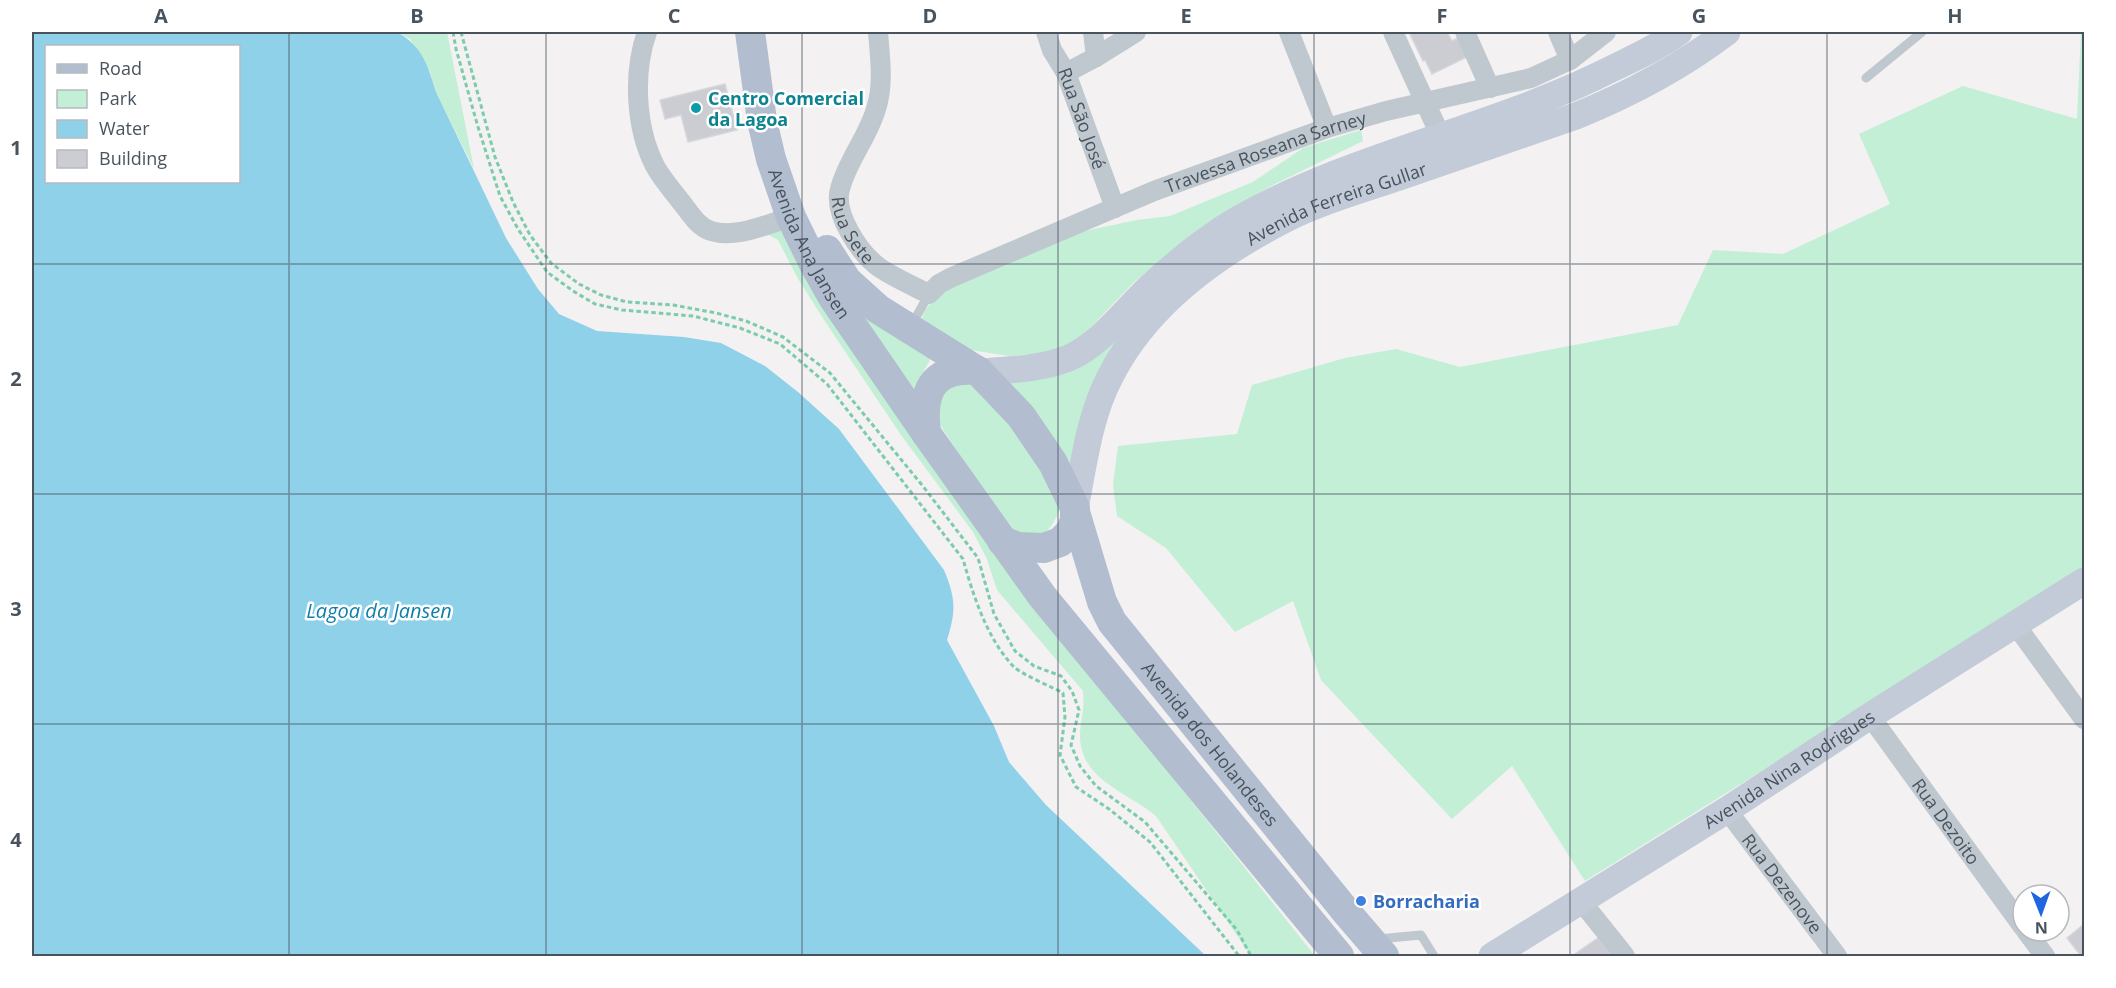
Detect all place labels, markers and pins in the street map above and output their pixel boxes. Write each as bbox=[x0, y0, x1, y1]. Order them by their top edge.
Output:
place label: Centro Comercial da Lagoa bbox=[708, 86, 864, 131]
marker: Centro Comercial da Lagoa bbox=[689, 101, 703, 115]
place label: Borracharia bbox=[1373, 889, 1480, 913]
marker: Borracharia bbox=[1354, 894, 1368, 908]

